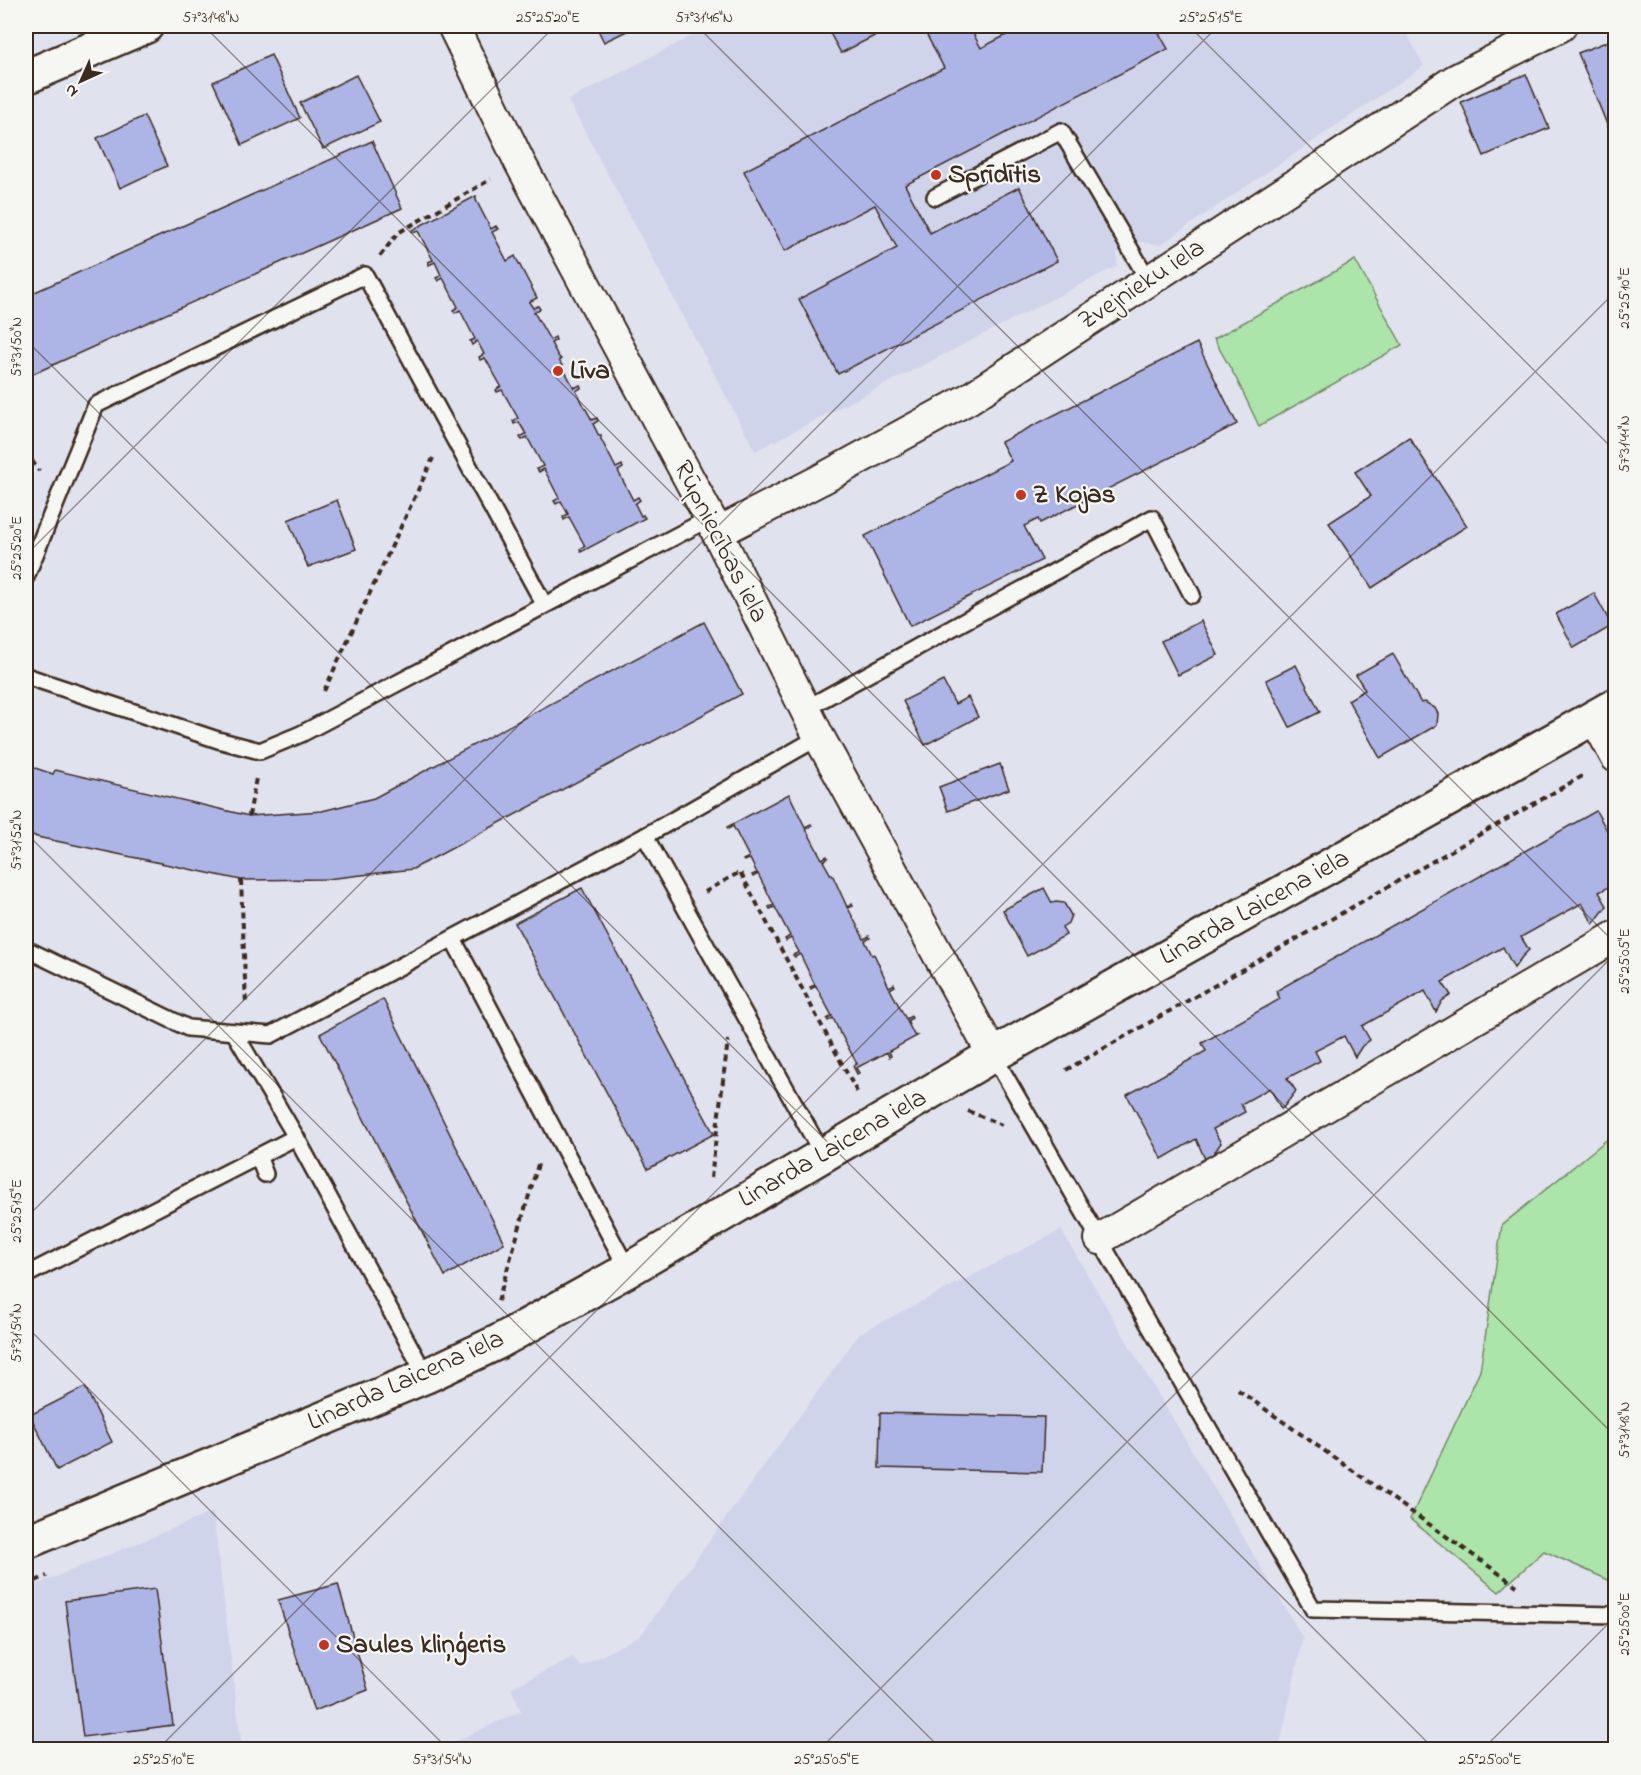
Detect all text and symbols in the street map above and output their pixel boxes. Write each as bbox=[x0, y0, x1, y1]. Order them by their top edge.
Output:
text: 57°31'48"N bbox=[183, 7, 239, 29]
text: 25°25'20"E bbox=[516, 7, 580, 29]
text: 57°31'46"N bbox=[675, 7, 733, 29]
text: 25°25'15"E bbox=[1179, 7, 1243, 29]
north arrow bbox=[51, 51, 111, 111]
text: N bbox=[59, 78, 84, 103]
place label: Sprīdītis bbox=[948, 156, 1041, 195]
marker: Sprīdītis bbox=[929, 168, 943, 182]
street label: Zvejnieku iela bbox=[1071, 229, 1213, 341]
text: 25°25'10"E bbox=[1614, 267, 1636, 329]
text: 57°31'50"N bbox=[6, 317, 28, 377]
place label: Līva bbox=[570, 352, 610, 391]
marker: Līva bbox=[551, 364, 565, 378]
text: 57°31'44"N bbox=[1614, 415, 1636, 473]
street label: Rūpniecības iela bbox=[662, 454, 778, 630]
place label: Z Kojas bbox=[1033, 476, 1115, 515]
marker: Z Kojas bbox=[1014, 488, 1028, 502]
text: 25°25'20"E bbox=[6, 516, 28, 580]
text: 57°31'52"N bbox=[6, 810, 28, 871]
street label: Linarda Laicena iela bbox=[1153, 840, 1357, 976]
text: 25°25'05"E bbox=[1614, 928, 1636, 994]
street label: Linarda Laicena iela bbox=[732, 1079, 934, 1219]
text: 25°25'15"E bbox=[6, 1179, 28, 1243]
text: 57°31'54"N bbox=[6, 1303, 28, 1363]
street label: Linarda Laicena iela bbox=[301, 1320, 511, 1442]
text: 57°31'48"N bbox=[1614, 1402, 1636, 1458]
text: 25°25'00"E bbox=[1614, 1592, 1636, 1656]
place label: Saules kliņģeris bbox=[336, 1626, 506, 1666]
marker: Saules kliņģeris bbox=[317, 1638, 331, 1652]
text: 25°25'10"E bbox=[133, 1749, 195, 1771]
text: 57°31'54"N bbox=[412, 1749, 472, 1771]
text: 25°25'05"E bbox=[794, 1749, 860, 1771]
text: 25°25'00"E bbox=[1458, 1749, 1522, 1771]

